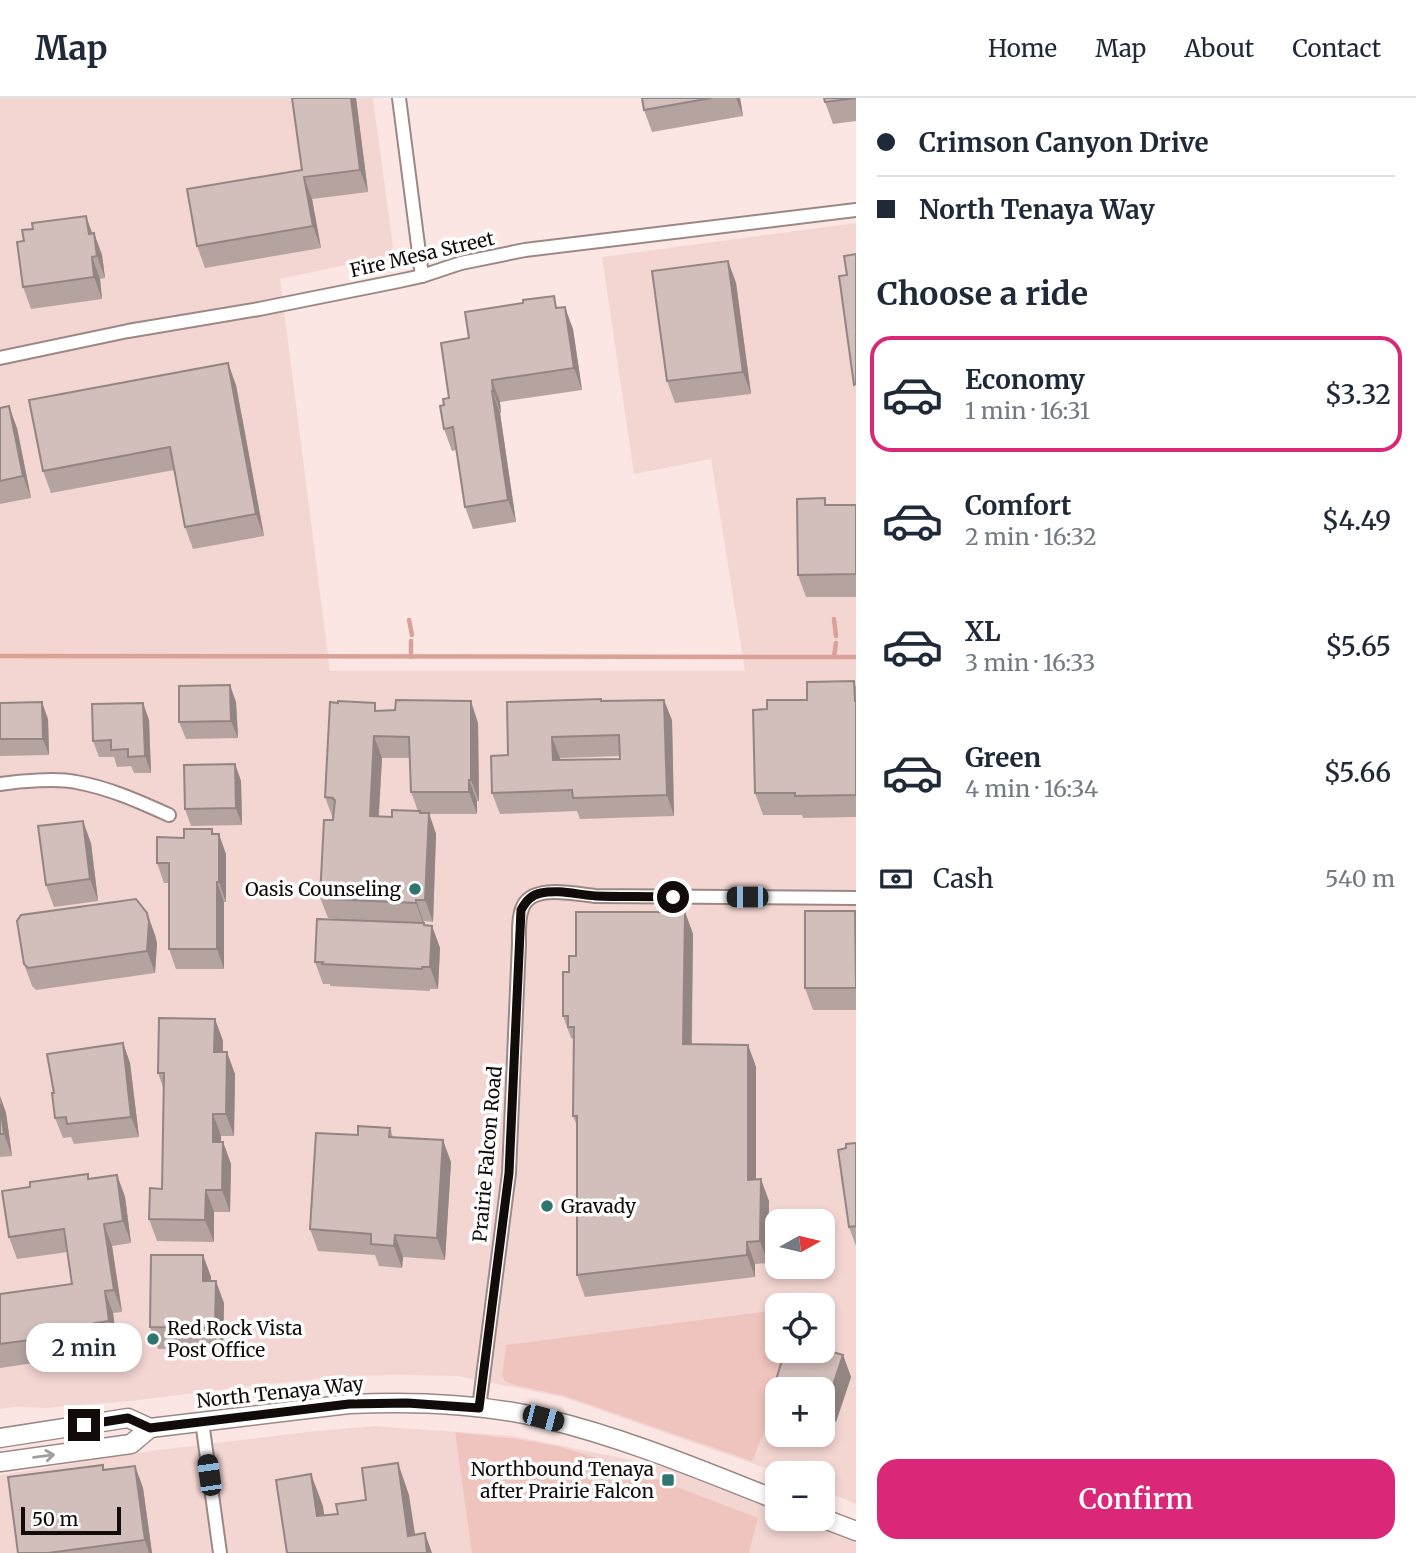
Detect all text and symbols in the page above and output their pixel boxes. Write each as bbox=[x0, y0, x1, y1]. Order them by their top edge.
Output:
text: Map bbox=[35, 28, 108, 69]
text: Home bbox=[988, 33, 1057, 64]
text: Map bbox=[1095, 33, 1146, 64]
text: About bbox=[1184, 33, 1254, 64]
text: Contact bbox=[1292, 33, 1381, 64]
text: Crimson Canyon Drive bbox=[919, 126, 1208, 159]
text: North Tenaya Way bbox=[919, 193, 1155, 226]
street label: Fire Mesa Street bbox=[347, 226, 497, 282]
text: Choose a ride bbox=[877, 274, 1088, 314]
icon: car bbox=[881, 363, 944, 426]
text: Economy bbox=[965, 363, 1085, 396]
text: $3.32 bbox=[1325, 378, 1391, 411]
text: 1 min · 16:31 bbox=[965, 396, 1090, 425]
icon: car bbox=[881, 489, 944, 552]
text: Comfort bbox=[965, 489, 1071, 522]
text: $4.49 bbox=[1322, 504, 1391, 537]
text: 2 min · 16:32 bbox=[965, 522, 1097, 551]
icon: car bbox=[881, 615, 944, 678]
text: XL bbox=[965, 615, 1001, 648]
text: $5.65 bbox=[1325, 630, 1391, 663]
text: 3 min · 16:33 bbox=[965, 648, 1095, 677]
icon: car bbox=[881, 741, 944, 804]
text: Green bbox=[965, 741, 1041, 774]
text: $5.66 bbox=[1324, 756, 1391, 789]
text: 4 min · 16:34 bbox=[965, 774, 1098, 803]
icon: cash bbox=[877, 860, 915, 898]
text: Cash bbox=[933, 862, 994, 895]
text: 540 m bbox=[1325, 864, 1395, 893]
place label: Oasis Counseling bbox=[245, 877, 401, 901]
marker: Oasis Counseling bbox=[407, 881, 423, 897]
route start bbox=[657, 881, 689, 913]
car bbox=[727, 887, 769, 908]
street label: Prairie Falcon Road bbox=[467, 1065, 507, 1243]
place label: Gravady bbox=[561, 1194, 636, 1218]
marker: Gravady bbox=[539, 1198, 555, 1214]
north arrow bbox=[765, 1209, 835, 1279]
map controls bbox=[765, 1209, 835, 1531]
button: locate bbox=[765, 1293, 835, 1363]
place label: Red Rock Vista Post Office bbox=[167, 1316, 303, 1362]
callout: 2 min bbox=[26, 1324, 142, 1372]
marker: Red Rock Vista Post Office bbox=[145, 1331, 161, 1347]
text: 2 min bbox=[52, 1333, 116, 1362]
street label: North Tenaya Way bbox=[195, 1371, 365, 1413]
button: + bbox=[765, 1377, 835, 1447]
car bbox=[520, 1402, 567, 1434]
route end bbox=[68, 1409, 100, 1441]
one-way arrow bbox=[32, 1449, 55, 1462]
car bbox=[196, 1453, 223, 1497]
place label: Northbound Tenaya after Prairie Falcon bbox=[471, 1457, 654, 1503]
button: Confirm bbox=[877, 1459, 1395, 1539]
button: − bbox=[765, 1461, 835, 1531]
marker: Northbound Tenaya after Prairie Falcon bbox=[660, 1472, 676, 1488]
scale bar bbox=[21, 1504, 121, 1536]
text: 50 m bbox=[32, 1507, 78, 1531]

